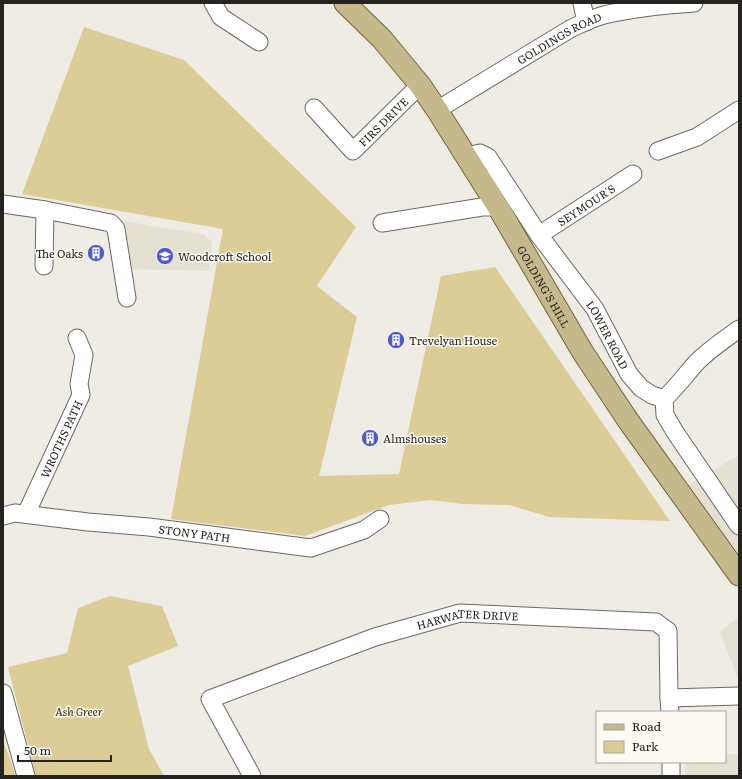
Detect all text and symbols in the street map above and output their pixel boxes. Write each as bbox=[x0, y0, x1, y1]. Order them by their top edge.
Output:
street label: GOLDINGS ROAD bbox=[514, 8, 603, 68]
street label: FIRS DRIVE bbox=[354, 93, 411, 150]
street label: SEYMOUR'S bbox=[554, 180, 618, 229]
street label: GOLDING'S HILL bbox=[514, 242, 575, 331]
building icon: The Oaks bbox=[86, 243, 106, 263]
place label: The Oaks bbox=[36, 245, 83, 261]
school or university icon: Woodcroft School bbox=[155, 246, 175, 266]
place label: Woodcroft School bbox=[178, 248, 272, 264]
street label: LOWER ROAD bbox=[583, 297, 633, 372]
building icon: Trevelyan House bbox=[386, 330, 406, 350]
place label: Trevelyan House bbox=[409, 332, 498, 348]
street label: WROTHS PATH bbox=[36, 397, 86, 480]
building icon: Almshouses bbox=[360, 428, 380, 448]
place label: Almshouses bbox=[383, 430, 446, 446]
street label: STONY PATH bbox=[158, 520, 231, 545]
street label: HARWATER DRIVE bbox=[414, 605, 519, 633]
park label: Ash Greer bbox=[55, 703, 103, 719]
legend bbox=[596, 711, 726, 763]
text: Road bbox=[632, 717, 662, 735]
scale bar bbox=[18, 737, 111, 763]
text: Park bbox=[632, 737, 659, 755]
text: 50 m bbox=[24, 741, 51, 759]

